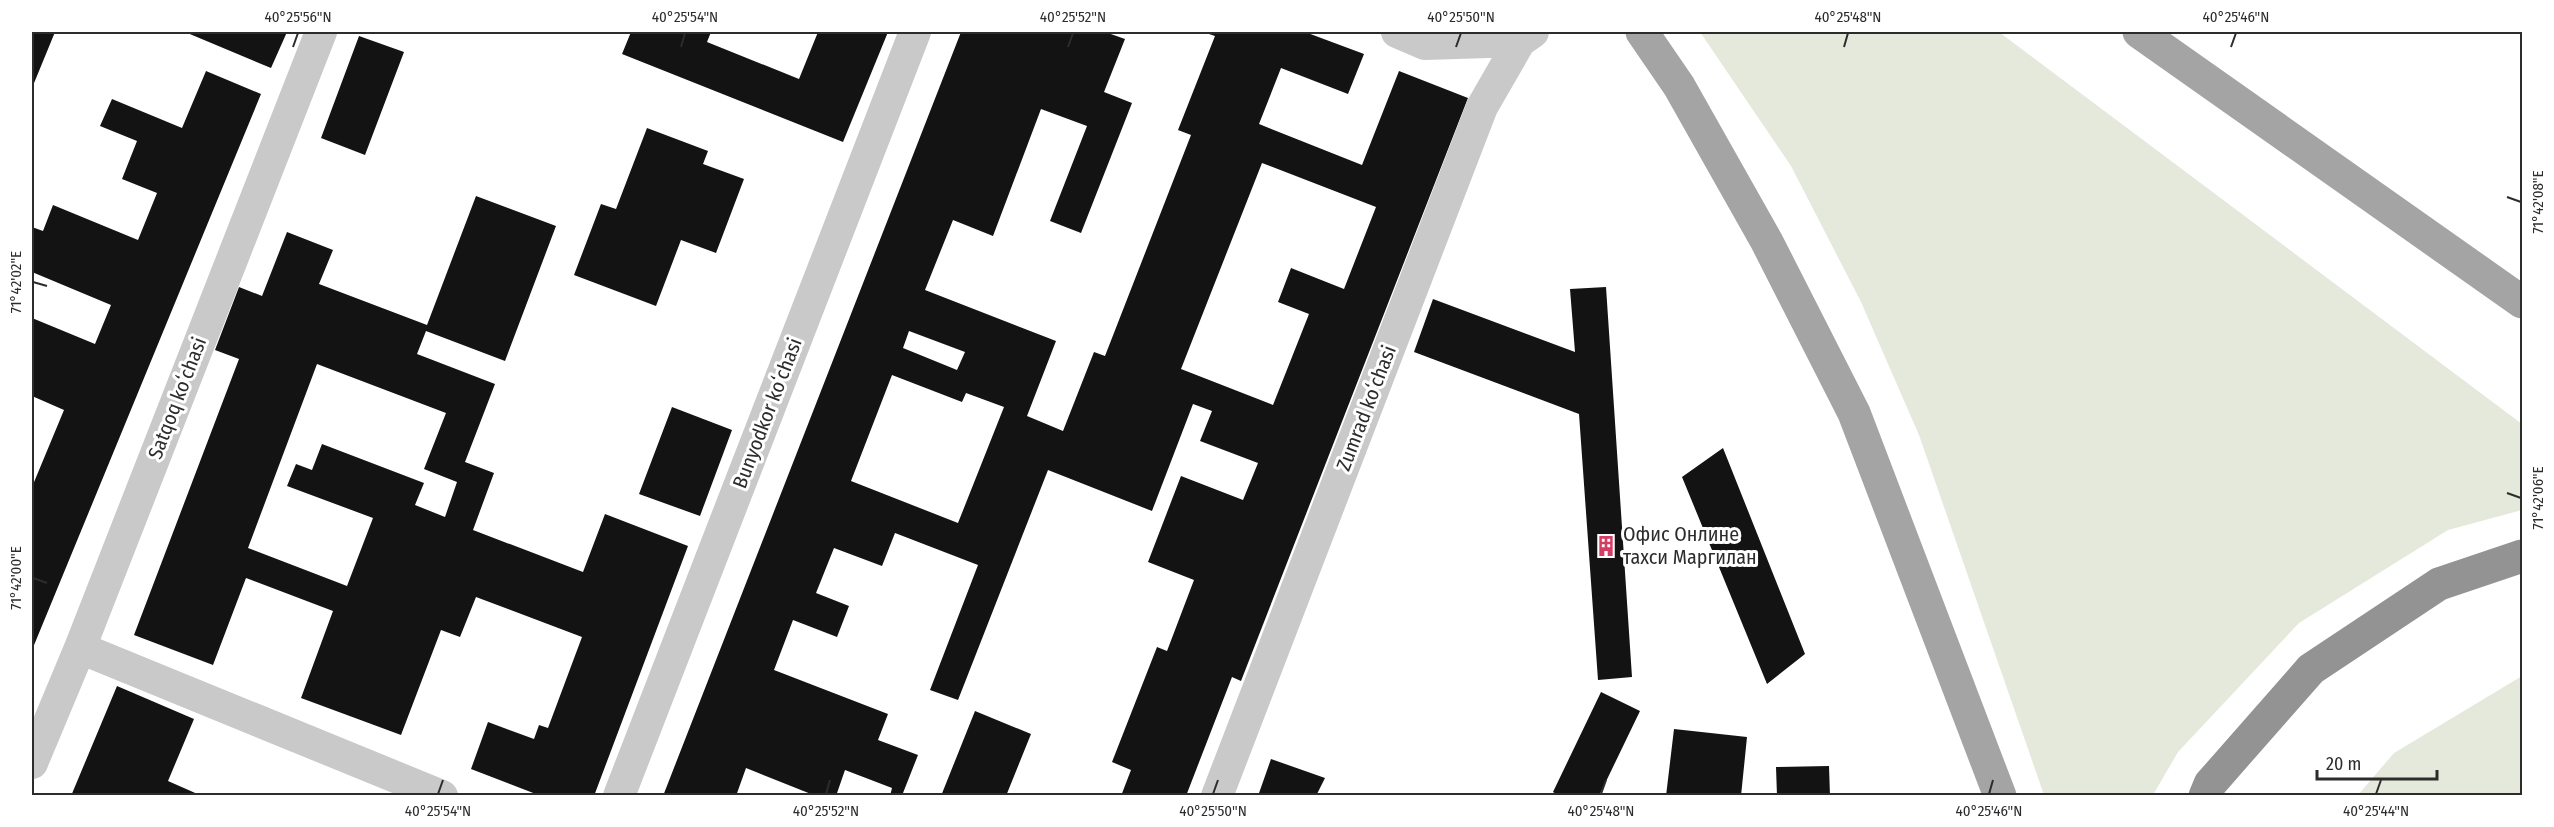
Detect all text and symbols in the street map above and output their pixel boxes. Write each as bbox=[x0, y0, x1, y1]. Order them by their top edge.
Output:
text: 40°25'56"N bbox=[265, 8, 332, 26]
text: 40°25'54"N bbox=[652, 8, 718, 26]
text: 40°25'52"N bbox=[1040, 8, 1106, 26]
text: 40°25'50"N bbox=[1427, 8, 1495, 26]
text: 40°25'48"N bbox=[1815, 8, 1881, 26]
text: 40°25'46"N bbox=[2203, 8, 2269, 26]
text: 71°42'08"E bbox=[2529, 170, 2547, 234]
text: 71°42'02"E bbox=[7, 251, 25, 313]
street label: Satqoq koʻchasi bbox=[143, 334, 211, 462]
street label: Bunyodkor koʻchasi bbox=[727, 335, 807, 491]
street label: Zumrad koʻchasi bbox=[1331, 342, 1401, 474]
text: 71°42'06"E bbox=[2529, 467, 2547, 530]
place label: Офис Онлине тахси Маргилан bbox=[1623, 522, 1757, 569]
building icon: Офис Онлине тахси Маргилан bbox=[1594, 534, 1618, 558]
text: 71°42'00"E bbox=[7, 546, 25, 610]
scale bar bbox=[2317, 743, 2437, 781]
text: 20 m bbox=[2326, 753, 2361, 775]
text: 40°25'54"N bbox=[405, 802, 471, 820]
text: 40°25'52"N bbox=[793, 802, 859, 820]
text: 40°25'50"N bbox=[1179, 802, 1247, 820]
text: 40°25'48"N bbox=[1568, 802, 1634, 820]
text: 40°25'46"N bbox=[1956, 802, 2022, 820]
text: 40°25'44"N bbox=[2343, 802, 2409, 820]

